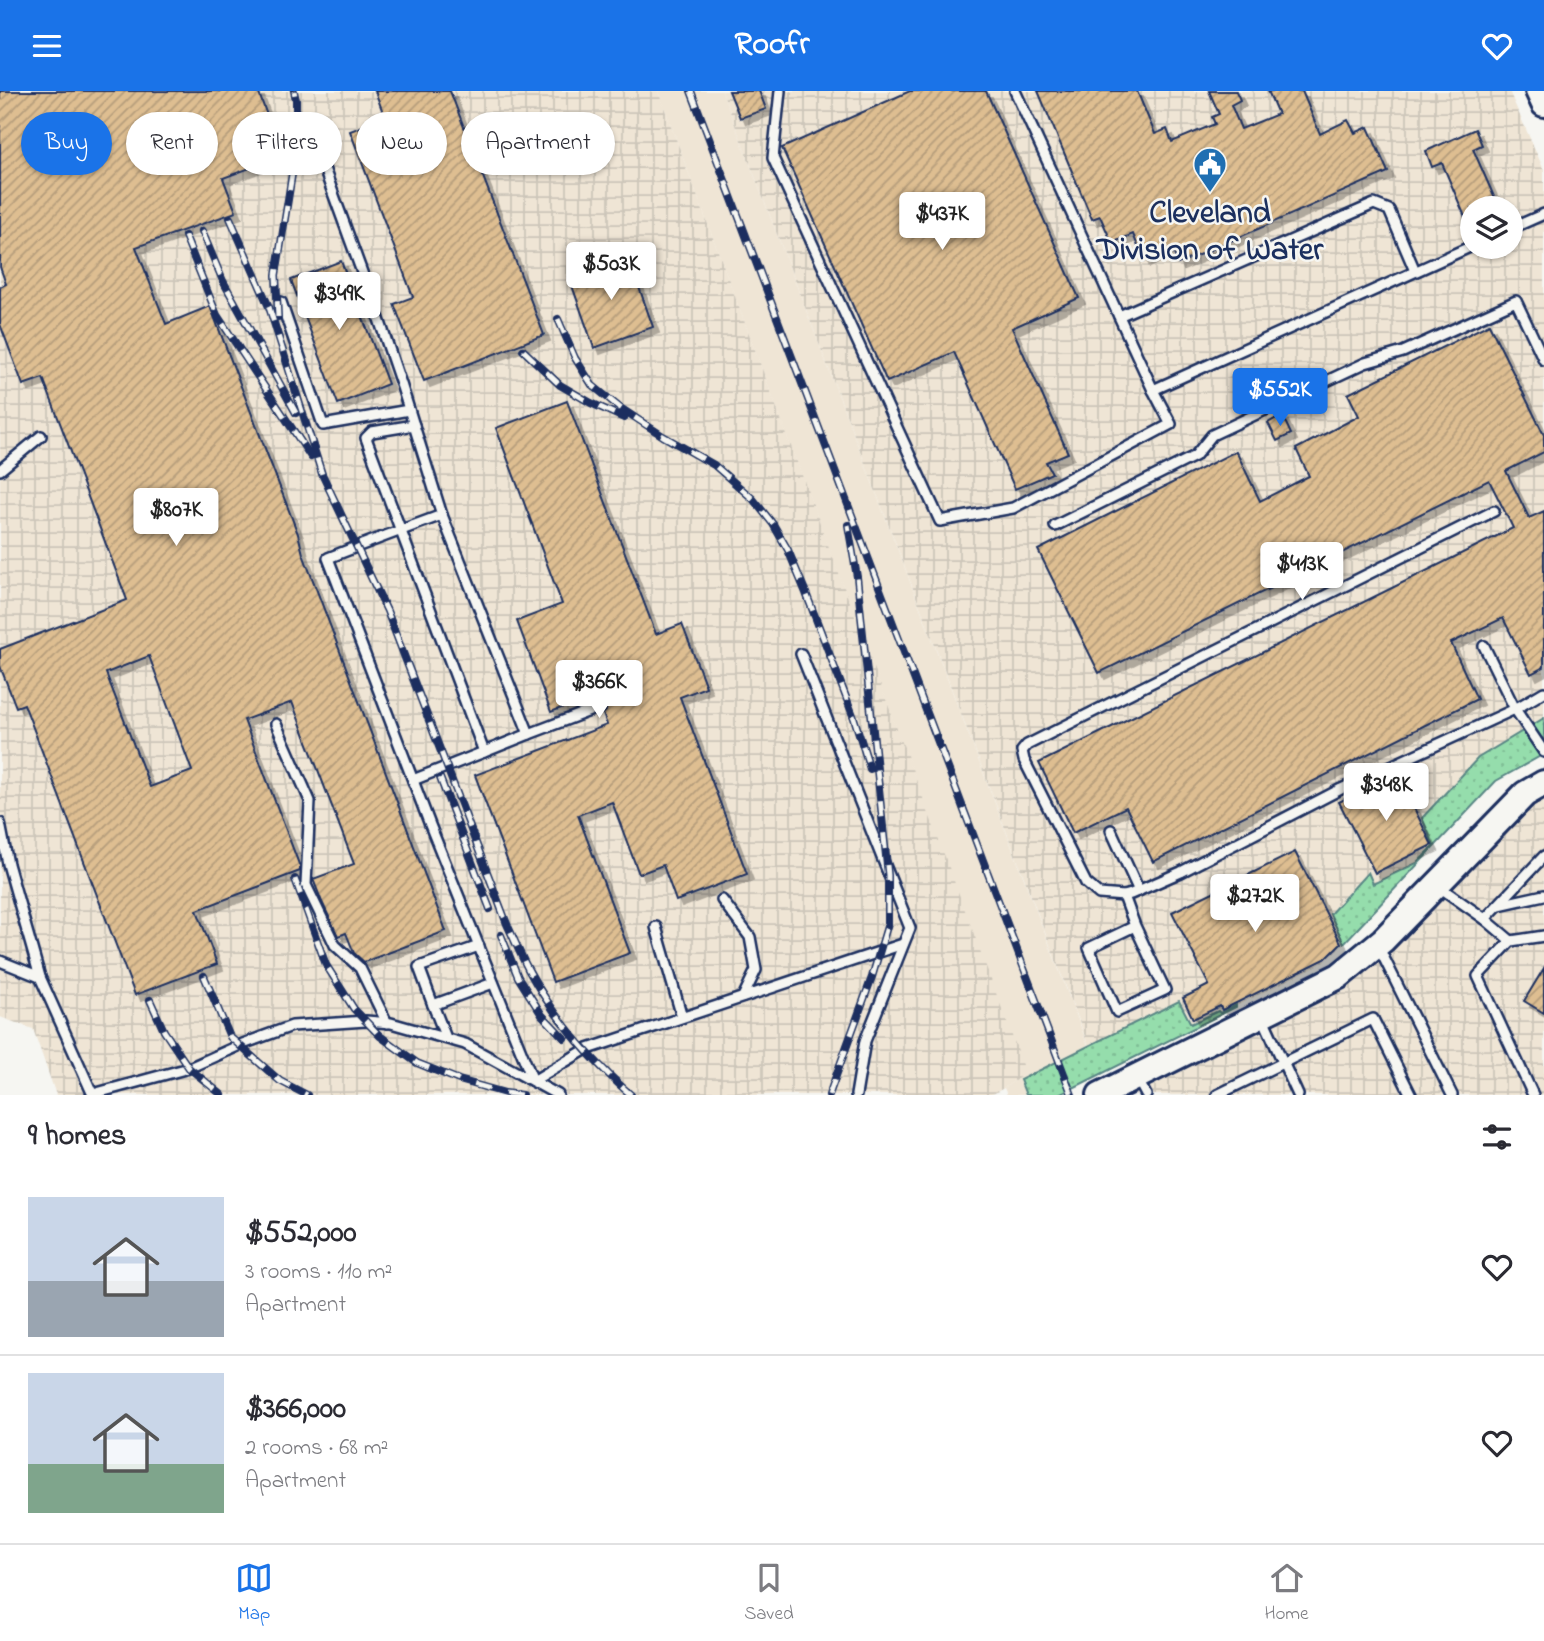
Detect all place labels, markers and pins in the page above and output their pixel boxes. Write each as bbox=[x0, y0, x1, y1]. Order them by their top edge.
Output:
public building icon: Cleveland Division of Water bbox=[1191, 145, 1229, 194]
place label: Cleveland Division of Water bbox=[1095, 191, 1324, 275]
pin: $437K bbox=[893, 193, 991, 252]
pin: $503K bbox=[562, 243, 660, 302]
pin: $349K bbox=[290, 273, 388, 332]
pin: $552K bbox=[1231, 369, 1329, 428]
pin: $807K bbox=[127, 489, 225, 548]
pin: $413K bbox=[1253, 543, 1351, 602]
pin: $366K bbox=[550, 661, 648, 720]
pin: $348K bbox=[1337, 763, 1435, 823]
pin: $272K bbox=[1206, 875, 1304, 934]

